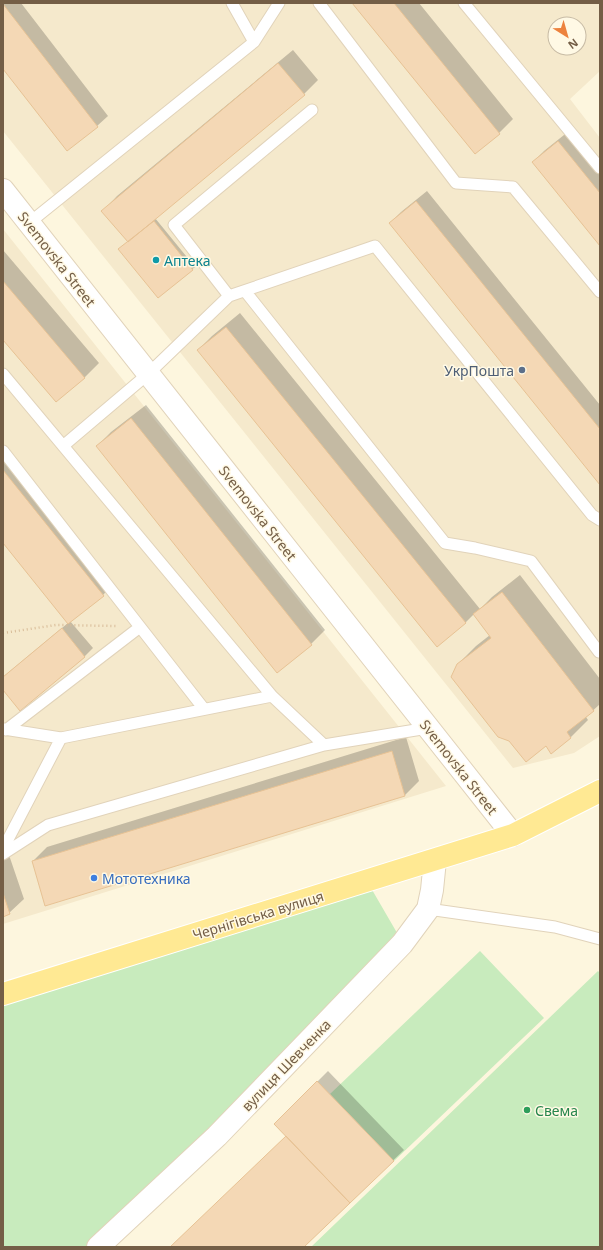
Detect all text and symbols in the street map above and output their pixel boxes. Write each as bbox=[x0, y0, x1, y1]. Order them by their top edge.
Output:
north arrow bbox=[547, 16, 587, 56]
text: N bbox=[565, 36, 581, 53]
street label: Svemovska Street bbox=[14, 208, 100, 310]
place label: Аптека bbox=[164, 251, 210, 270]
marker: Аптека bbox=[151, 255, 161, 265]
place label: УкрПошта bbox=[444, 361, 514, 380]
marker: УкрПошта bbox=[517, 365, 527, 375]
street label: Svemovska Street bbox=[215, 462, 301, 564]
street label: Svemovska Street bbox=[416, 716, 502, 818]
place label: Мототехника bbox=[102, 869, 191, 888]
marker: Мототехника bbox=[89, 873, 99, 883]
street label: Чернігівська вулиця bbox=[190, 886, 326, 944]
street label: вулиця Шевченка bbox=[237, 1015, 335, 1115]
place label: Свема bbox=[535, 1101, 578, 1120]
marker: Свема bbox=[522, 1105, 532, 1115]

